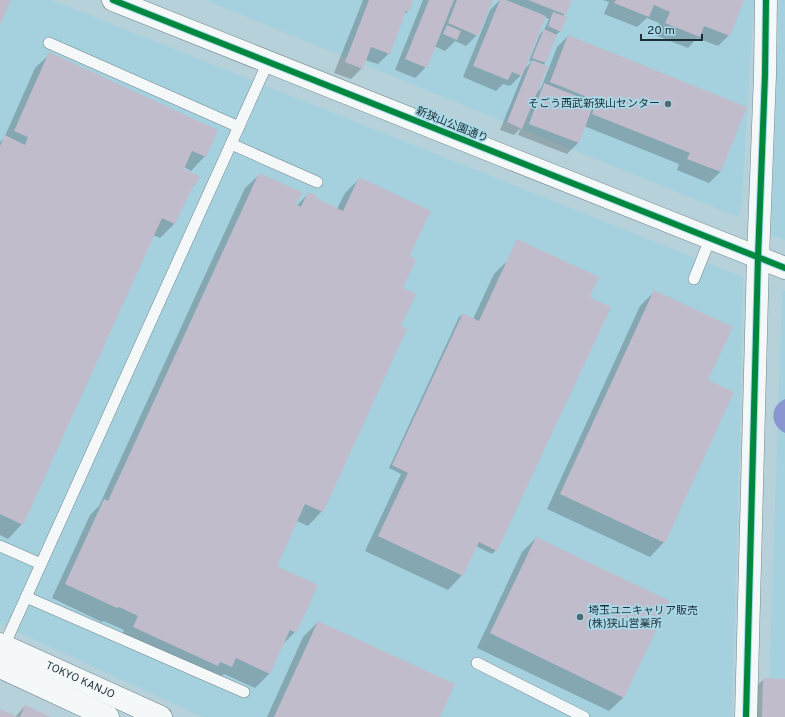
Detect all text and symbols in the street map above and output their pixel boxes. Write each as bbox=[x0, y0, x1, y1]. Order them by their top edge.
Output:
scale bar bbox=[641, 16, 702, 42]
text: 20 m bbox=[647, 23, 675, 39]
place label: そごう西武新狭山センター bbox=[528, 97, 660, 111]
marker: そごう西武新狭山センター bbox=[663, 99, 673, 109]
street label: 新狭山公園通り bbox=[414, 104, 490, 146]
place label: 埼玉ユニキャリア販売 (株)狭山営業所 bbox=[588, 604, 698, 631]
marker: 埼玉ユニキャリア販売 (株)狭山営業所 bbox=[575, 612, 585, 622]
street label: TOKYO KANJO bbox=[43, 659, 117, 702]

